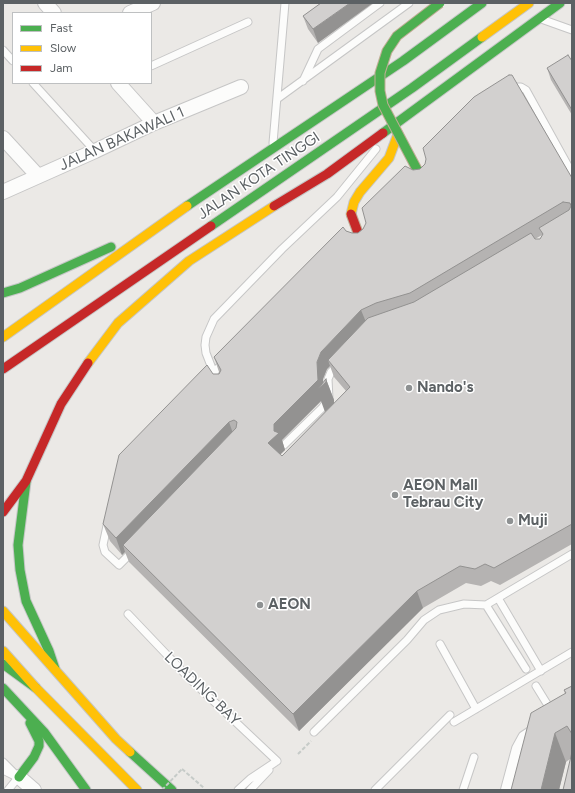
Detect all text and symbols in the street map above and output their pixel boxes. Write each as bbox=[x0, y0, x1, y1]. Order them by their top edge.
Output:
legend bbox=[12, 12, 152, 84]
text: Fast bbox=[50, 21, 73, 35]
text: Slow bbox=[50, 41, 76, 55]
text: Jam bbox=[50, 61, 73, 75]
street label: JALAN BAKAWALI 1 bbox=[57, 103, 187, 175]
street label: JALAN KOTA TINGGI bbox=[194, 128, 324, 224]
place label: Nando's bbox=[417, 379, 473, 397]
marker: Nando's bbox=[404, 383, 414, 393]
place label: AEON Mall Tebrau City bbox=[403, 477, 483, 512]
marker: AEON Mall Tebrau City bbox=[390, 490, 400, 500]
place label: Muji bbox=[518, 512, 548, 530]
marker: Muji bbox=[505, 516, 515, 526]
place label: AEON bbox=[268, 596, 311, 614]
marker: AEON bbox=[255, 600, 265, 610]
street label: LOADING BAY bbox=[160, 648, 244, 730]

